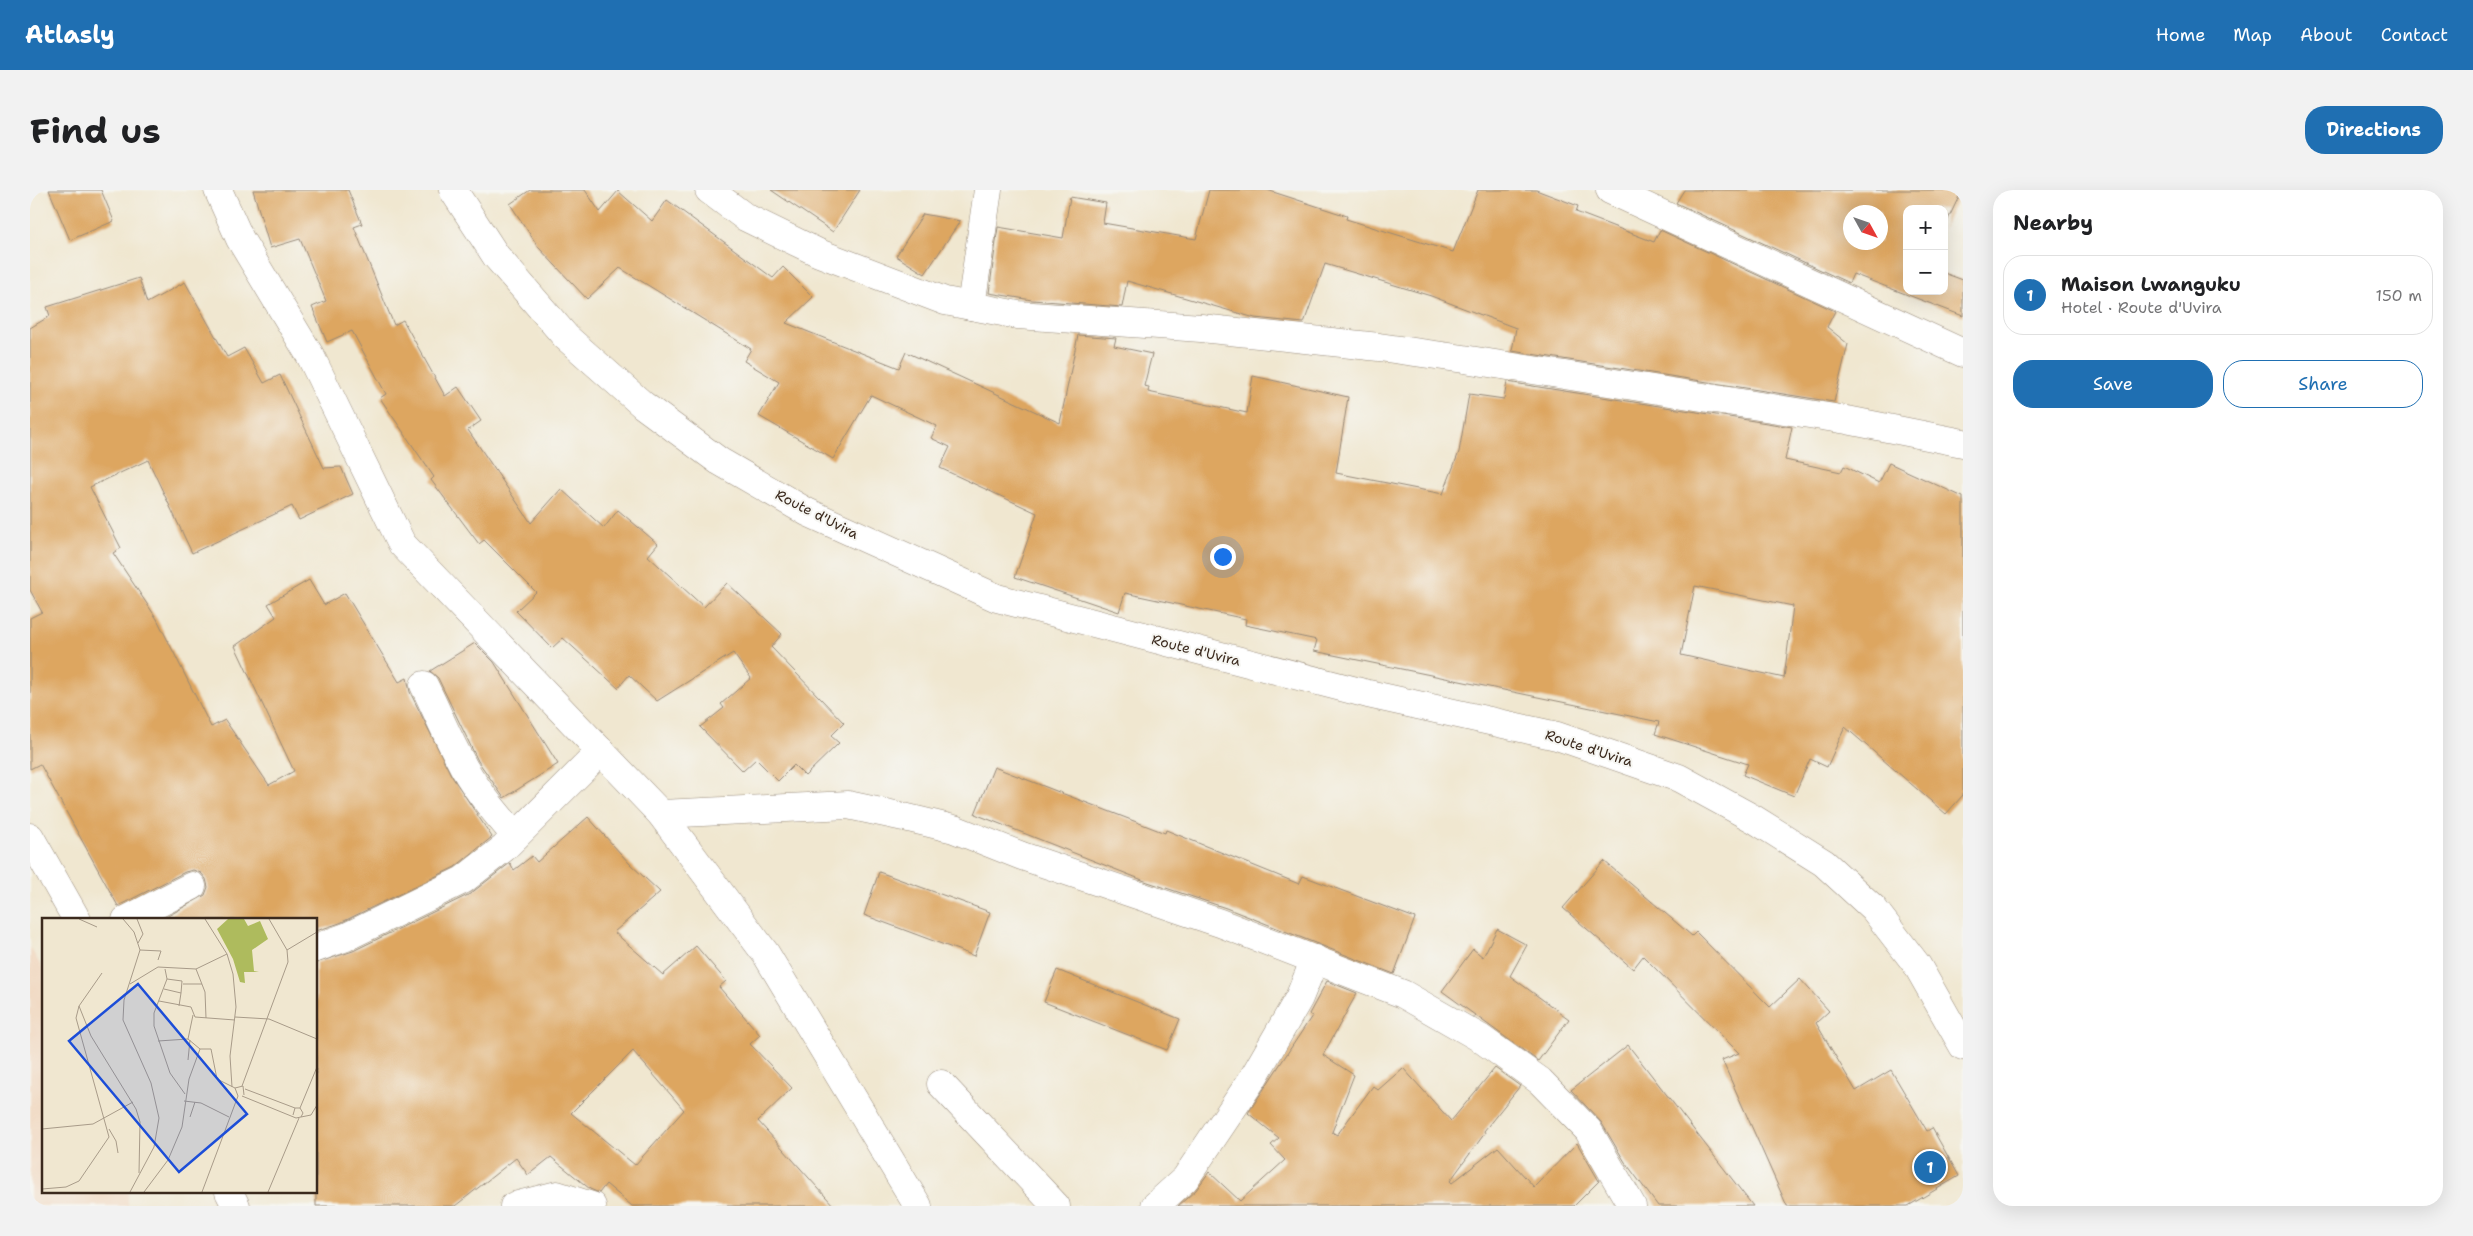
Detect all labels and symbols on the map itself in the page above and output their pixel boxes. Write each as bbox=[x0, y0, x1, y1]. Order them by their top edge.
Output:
north arrow bbox=[1843, 205, 1888, 250]
street label: Route d'Uvira bbox=[772, 485, 862, 543]
your location bbox=[1210, 544, 1236, 570]
street label: Route d'Uvira bbox=[1150, 630, 1243, 670]
street label: Route d'Uvira bbox=[1543, 725, 1635, 771]
inset map bbox=[42, 918, 318, 1194]
pin: 1 bbox=[1914, 1148, 1946, 1186]

